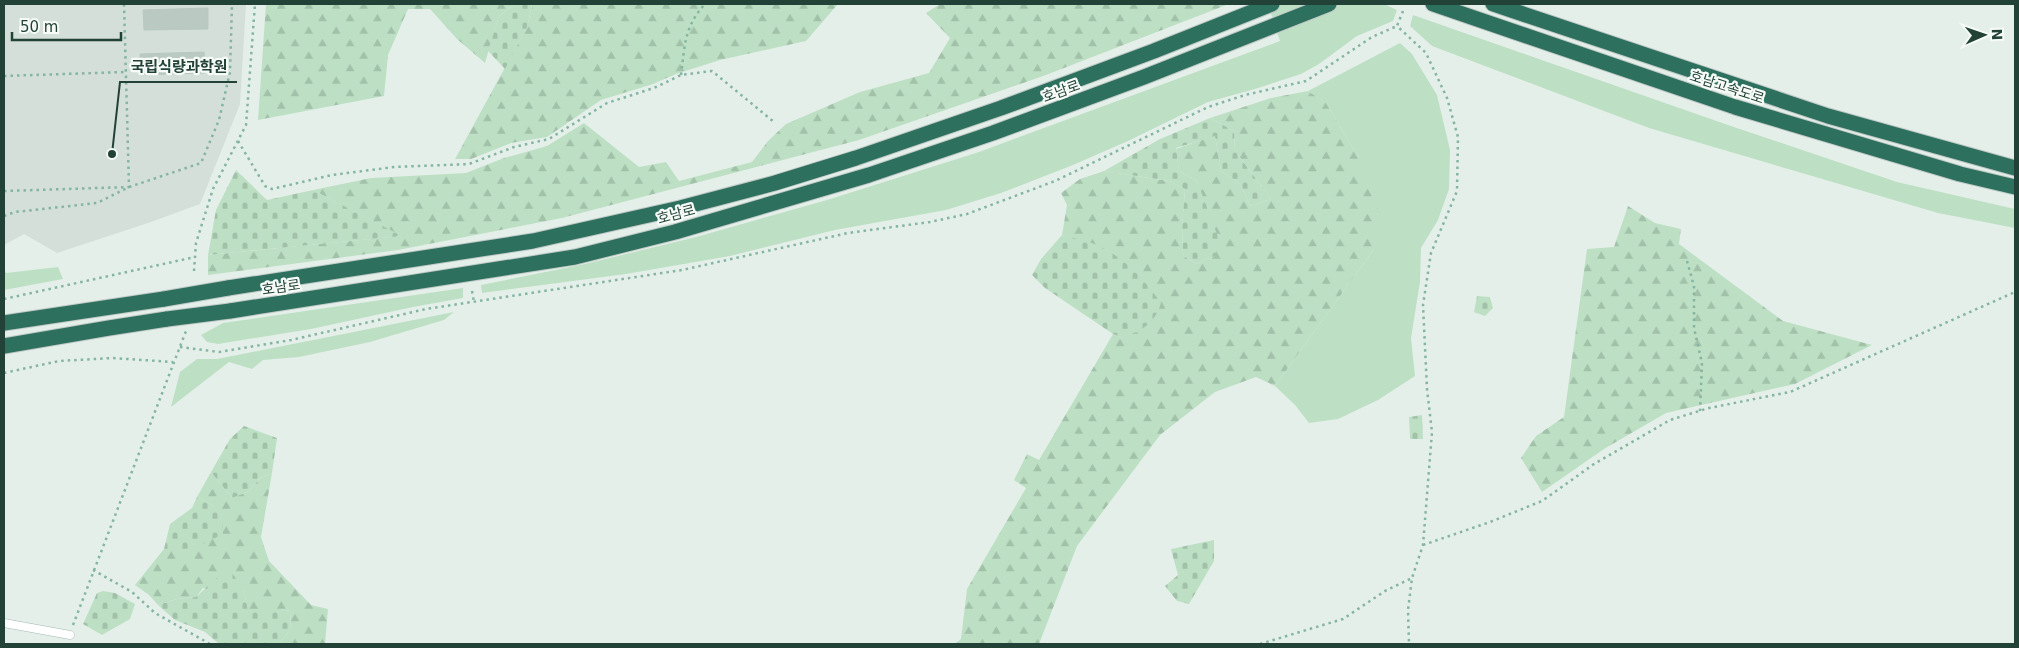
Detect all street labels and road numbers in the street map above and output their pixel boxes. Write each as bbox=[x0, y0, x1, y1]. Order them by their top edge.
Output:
street label: 호남고속도로 bbox=[1688, 67, 1766, 107]
street label: 호남로 bbox=[1040, 77, 1082, 105]
street label: 호남로 bbox=[655, 201, 697, 227]
street label: 호남로 bbox=[261, 276, 301, 298]

